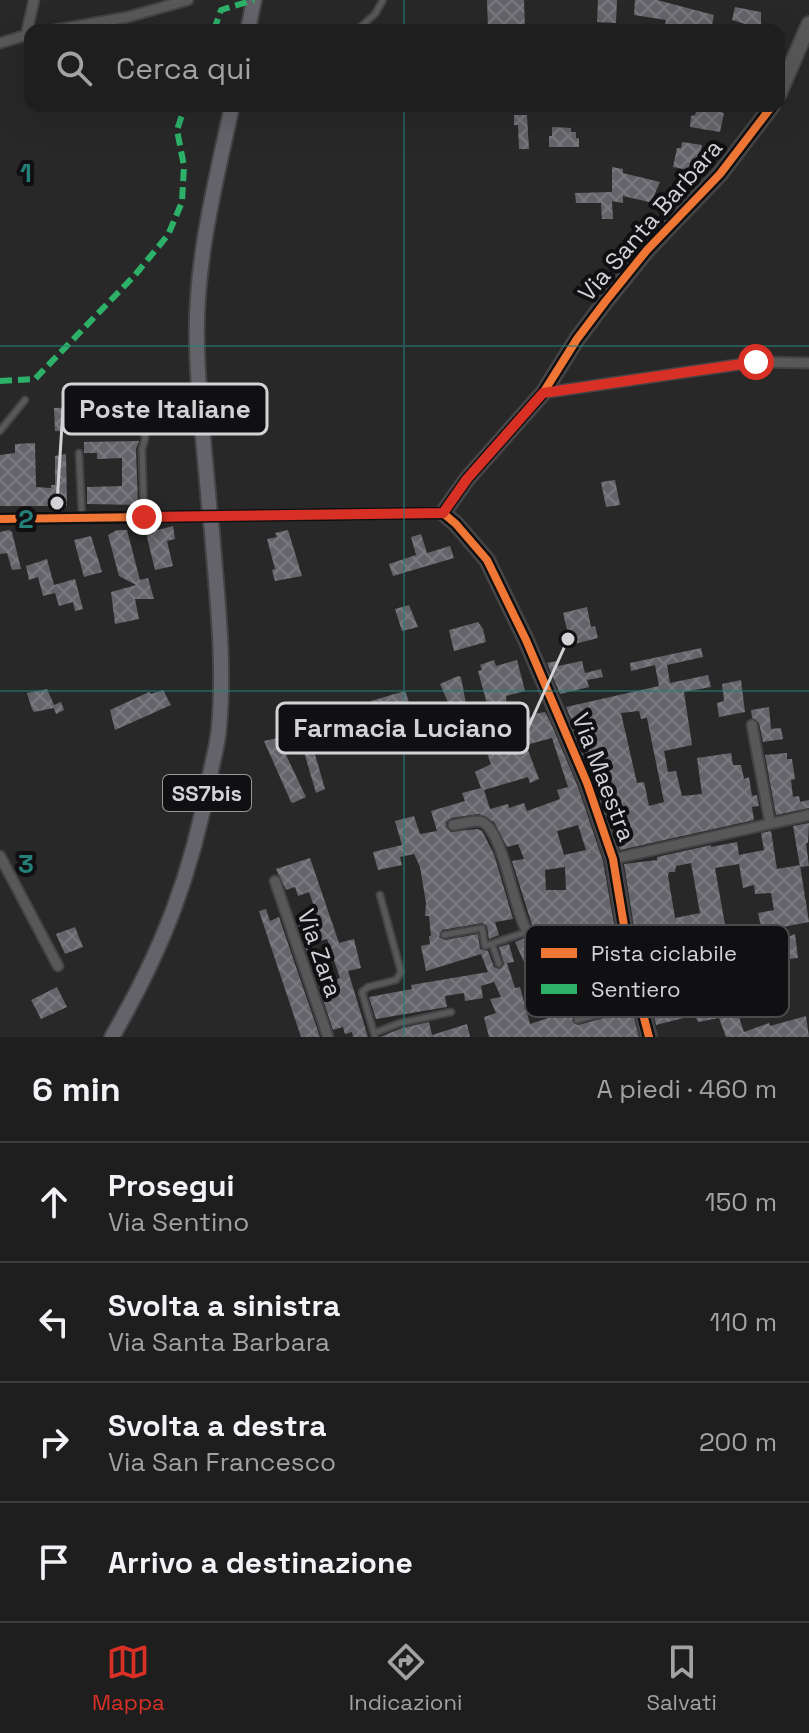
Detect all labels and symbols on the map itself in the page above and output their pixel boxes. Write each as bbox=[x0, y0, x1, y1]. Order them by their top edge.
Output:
street label: Via Santa Barbara bbox=[571, 132, 729, 308]
text: 1 bbox=[20, 156, 32, 190]
route start bbox=[738, 344, 774, 380]
callout: Poste Italiane bbox=[63, 384, 267, 434]
text: Poste Italiane bbox=[79, 392, 251, 426]
route end bbox=[126, 499, 162, 535]
text: 2 bbox=[18, 502, 34, 536]
callout: Farmacia Luciano bbox=[277, 703, 528, 753]
street label: Via Maestra bbox=[565, 708, 643, 846]
text: Farmacia Luciano bbox=[294, 711, 512, 745]
road number: SS7bis bbox=[163, 775, 251, 811]
text: 3 bbox=[18, 847, 34, 881]
street label: Via Zara bbox=[291, 905, 349, 1001]
legend bbox=[525, 925, 789, 1017]
text: Pista ciclabile bbox=[591, 939, 737, 967]
text: Sentiero bbox=[591, 975, 681, 1003]

